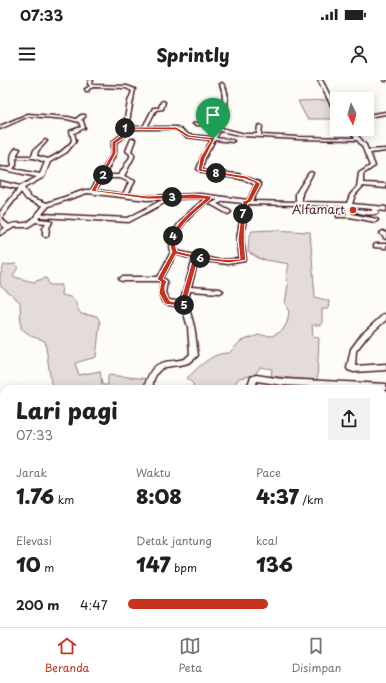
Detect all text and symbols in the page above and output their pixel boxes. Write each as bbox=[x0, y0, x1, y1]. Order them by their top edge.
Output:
text: 07:33 bbox=[20, 3, 63, 26]
text: Sprintly bbox=[156, 41, 230, 68]
icon: menu bbox=[16, 43, 38, 65]
icon: person bbox=[348, 43, 370, 65]
north arrow bbox=[330, 92, 374, 136]
map controls bbox=[330, 92, 374, 136]
pin bbox=[196, 98, 230, 139]
icon: arrive bbox=[202, 104, 224, 126]
pin: 1 bbox=[115, 118, 135, 138]
text: 1 bbox=[122, 119, 128, 136]
pin: 8 bbox=[206, 163, 226, 183]
text: 8 bbox=[213, 164, 219, 181]
pin: 2 bbox=[93, 165, 113, 185]
text: 2 bbox=[99, 166, 107, 183]
pin: 3 bbox=[162, 187, 182, 207]
text: 3 bbox=[168, 188, 176, 205]
place label: Alfamart bbox=[292, 200, 345, 218]
pin: 7 bbox=[233, 204, 253, 224]
text: 7 bbox=[240, 205, 246, 222]
marker: Alfamart bbox=[348, 205, 358, 215]
pin: 4 bbox=[163, 226, 183, 246]
text: 4 bbox=[169, 227, 177, 244]
pin: 6 bbox=[190, 248, 210, 268]
text: 6 bbox=[196, 249, 204, 266]
pin: 5 bbox=[174, 295, 194, 315]
text: 5 bbox=[180, 296, 188, 313]
text: Lari pagi bbox=[16, 393, 118, 426]
button: share bbox=[328, 398, 370, 440]
text: 07:33 bbox=[16, 425, 53, 444]
text: Jarak bbox=[16, 464, 47, 481]
text: Waktu bbox=[136, 464, 171, 481]
text: Pace bbox=[256, 464, 281, 481]
text: 1.76 bbox=[16, 481, 54, 511]
text: 8:08 bbox=[136, 481, 182, 511]
text: 4:37 bbox=[256, 481, 299, 511]
text: km bbox=[54, 491, 74, 508]
text: /km bbox=[299, 491, 324, 508]
text: Elevasi bbox=[16, 532, 52, 549]
text: Detak jantung bbox=[136, 532, 212, 549]
text: kcal bbox=[256, 532, 278, 549]
text: 10 bbox=[16, 549, 41, 579]
text: 147 bbox=[136, 549, 171, 579]
text: 136 bbox=[256, 549, 293, 579]
text: m bbox=[41, 559, 54, 576]
text: bpm bbox=[171, 559, 197, 576]
text: 200 m bbox=[16, 595, 60, 614]
text: 4:47 bbox=[80, 595, 108, 614]
tab: Beranda bbox=[45, 635, 89, 676]
tab: Peta bbox=[178, 635, 202, 676]
tab: Disimpan bbox=[291, 635, 341, 676]

